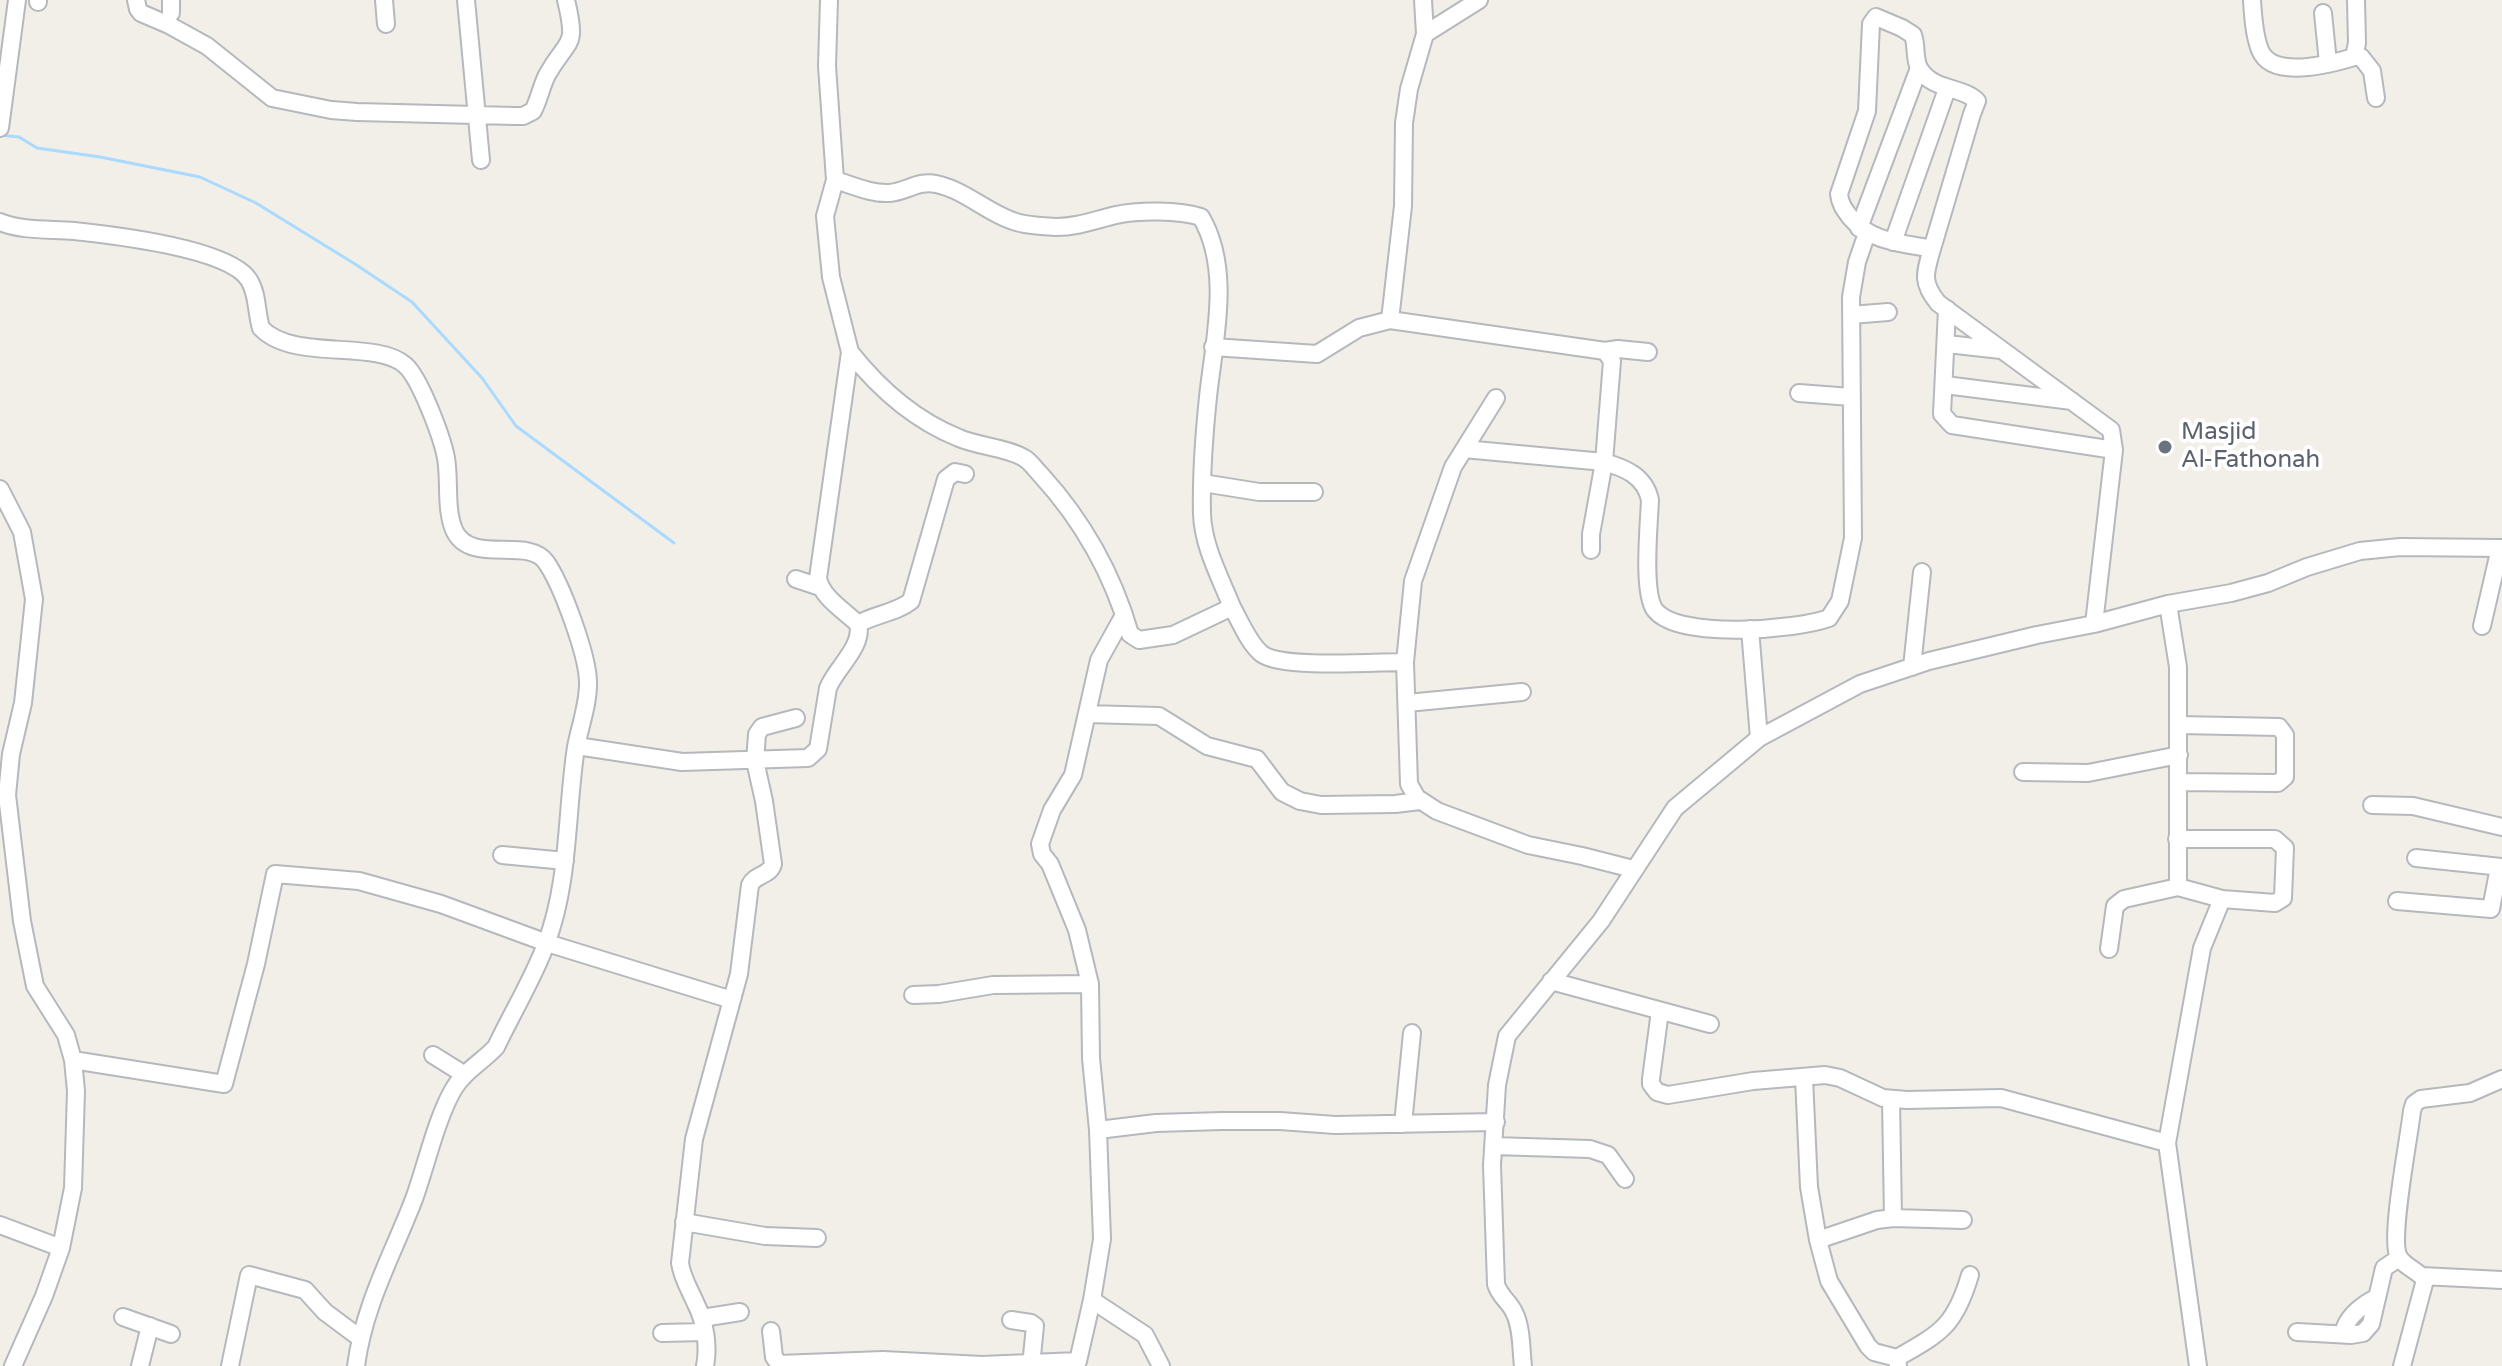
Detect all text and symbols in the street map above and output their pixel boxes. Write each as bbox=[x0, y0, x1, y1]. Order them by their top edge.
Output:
place label: Masjid Al-Fathonah bbox=[2181, 419, 2320, 475]
marker: Masjid Al-Fathonah bbox=[2156, 438, 2174, 456]

